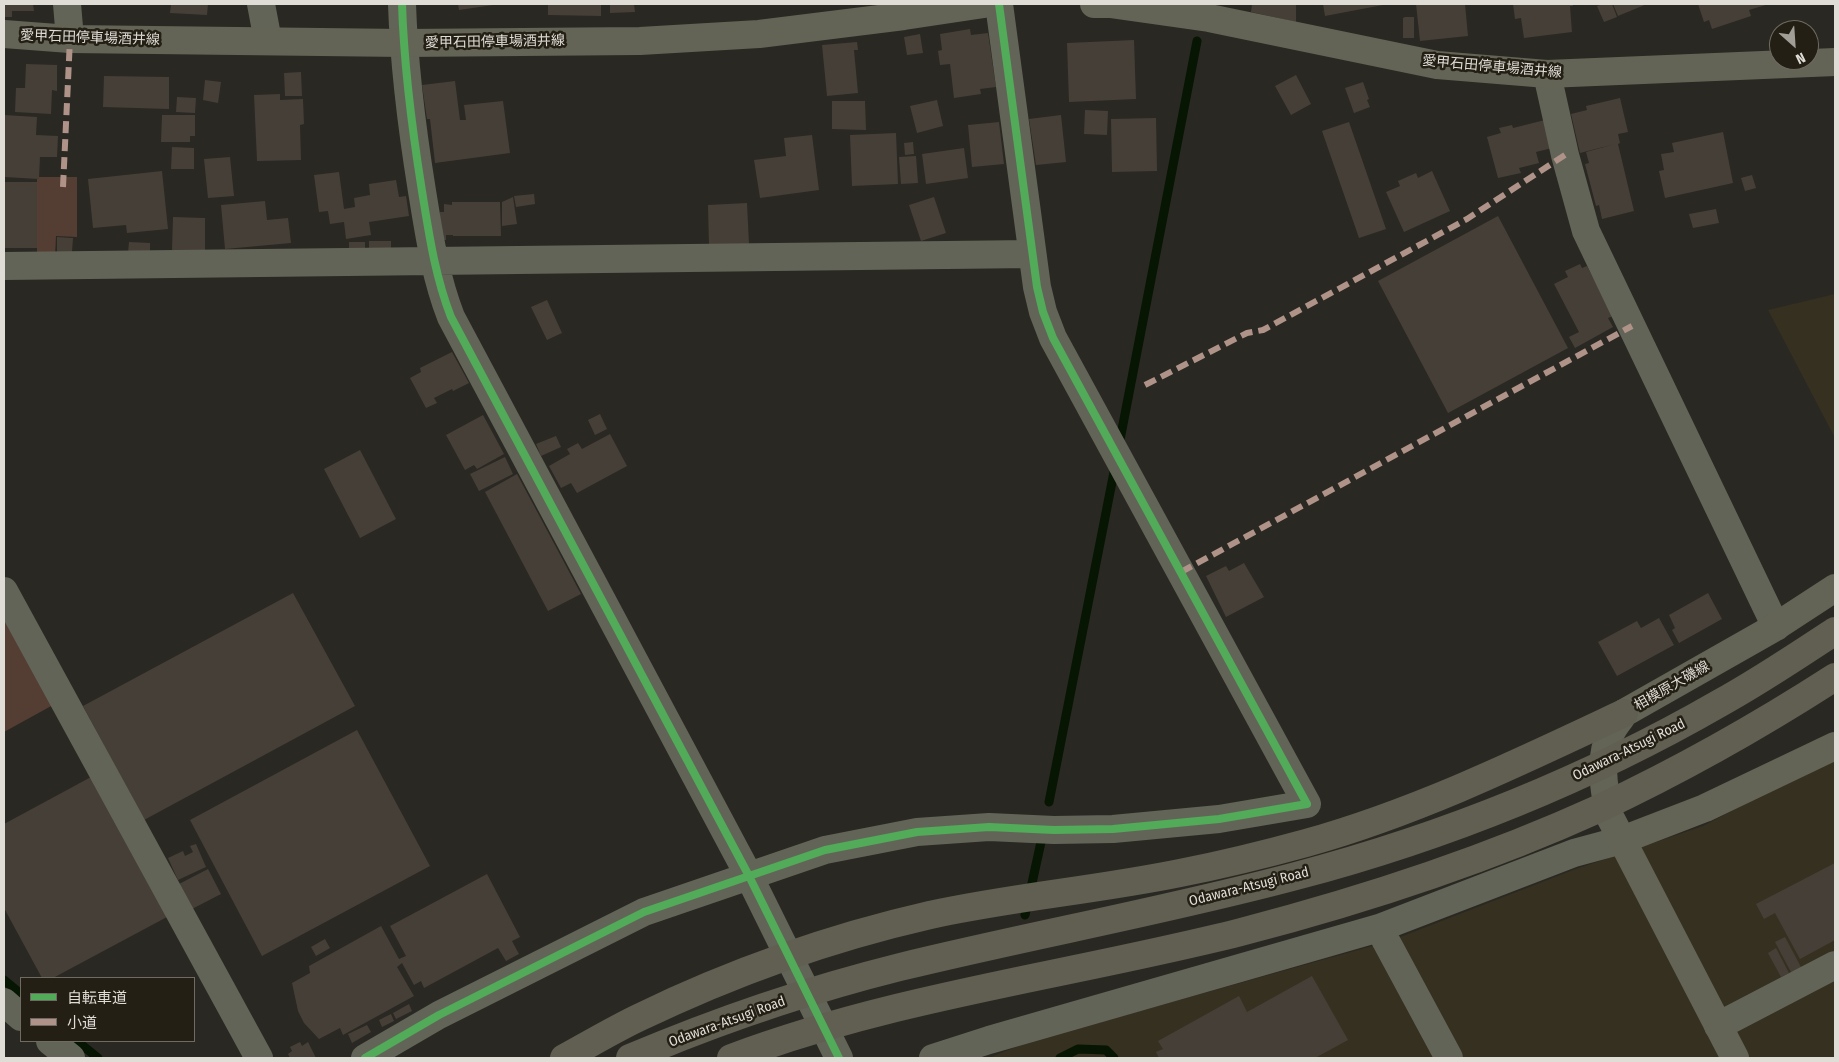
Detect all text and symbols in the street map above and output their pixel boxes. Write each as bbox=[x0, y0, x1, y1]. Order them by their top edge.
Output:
north arrow bbox=[1769, 20, 1819, 70]
street label: 愛甲石田停車場酒井線 bbox=[20, 27, 160, 49]
street label: 愛甲石田停車場酒井線 bbox=[425, 32, 565, 52]
text: N bbox=[1793, 49, 1808, 68]
street label: 愛甲石田停車場酒井線 bbox=[1422, 53, 1562, 81]
street label: 相模原大磯線 bbox=[1631, 658, 1713, 714]
street label: Odawara-Atsugi Road bbox=[1570, 716, 1688, 784]
street label: Odawara-Atsugi Road bbox=[1187, 864, 1311, 910]
legend bbox=[20, 977, 195, 1042]
text: 自転車道 bbox=[67, 989, 127, 1007]
street label: Odawara-Atsugi Road bbox=[666, 993, 788, 1051]
text: 小道 bbox=[67, 1014, 97, 1032]

